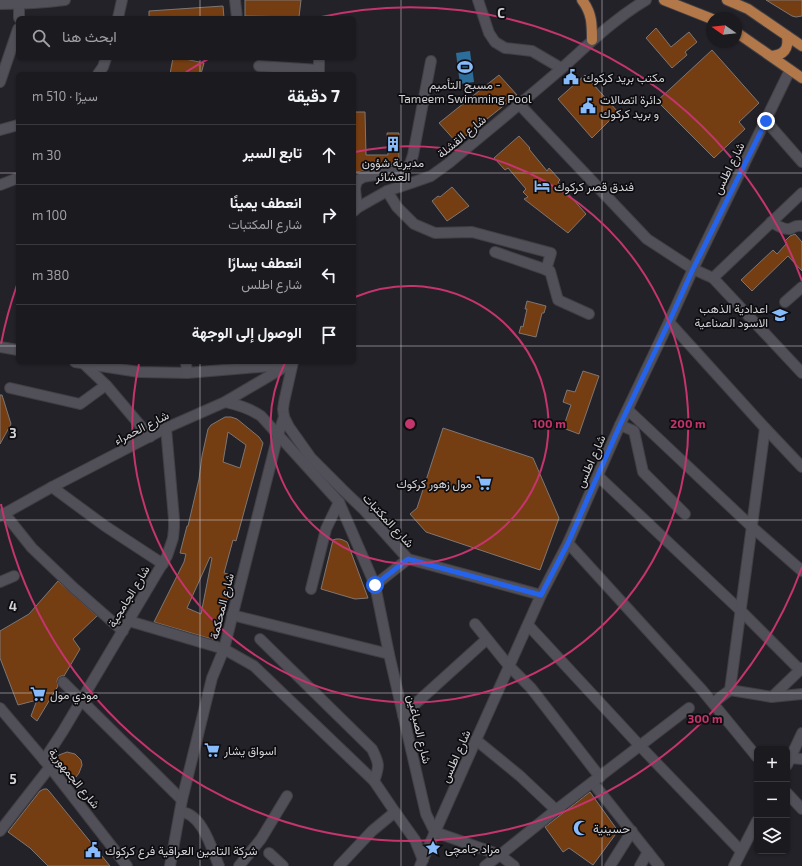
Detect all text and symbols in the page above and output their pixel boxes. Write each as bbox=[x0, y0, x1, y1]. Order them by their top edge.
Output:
text: C bbox=[497, 5, 505, 21]
north arrow bbox=[706, 12, 742, 48]
search box bbox=[16, 16, 356, 60]
icon: search bbox=[30, 27, 52, 49]
text: ابحث هنا bbox=[62, 27, 117, 45]
sports icon: مسبح التأميم - Tameem Swimming Pool bbox=[456, 58, 474, 76]
public building icon: مكتب بريد كركوك bbox=[562, 68, 580, 86]
place label: مكتب بريد كركوك bbox=[583, 70, 665, 86]
place label: مسبح التأميم - Tameem Swimming Pool bbox=[398, 77, 532, 105]
text: 7 دقيقة bbox=[287, 85, 340, 105]
text: سيرًا · 510 m bbox=[32, 88, 98, 104]
place label: دائرة اتصالات و بريد كركوك bbox=[600, 92, 662, 122]
public building icon: دائرة اتصالات و بريد كركوك bbox=[579, 97, 597, 115]
street label: شارع القشلة bbox=[434, 112, 490, 163]
route end bbox=[757, 112, 775, 130]
building icon: مديرية شؤون العشائر bbox=[384, 135, 402, 153]
street label: شارع اطلس bbox=[709, 140, 749, 198]
text: تابع السير bbox=[243, 143, 302, 161]
icon: ahead bbox=[318, 144, 340, 166]
text: 30 m bbox=[32, 147, 61, 163]
place label: مديرية شؤون العشائر bbox=[362, 155, 424, 185]
hotel icon: فندق قصر كركوك bbox=[533, 177, 551, 195]
place label: فندق قصر كركوك bbox=[554, 179, 634, 195]
text: انعطف يمينًا bbox=[230, 193, 302, 211]
icon: right bbox=[318, 204, 340, 226]
text: 100 m bbox=[32, 207, 67, 223]
text: شارع المكتبات bbox=[228, 216, 302, 232]
text: انعطف يسارًا bbox=[228, 253, 302, 271]
icon: left bbox=[318, 264, 340, 286]
text: 380 m bbox=[32, 267, 69, 283]
text: شارع اطلس bbox=[241, 276, 302, 292]
place label: اعدادية الذهب الاسود الصناعية bbox=[695, 301, 768, 331]
school or university icon: اعدادية الذهب الاسود الصناعية bbox=[771, 306, 789, 324]
text: الوصول إلى الوجهة bbox=[192, 323, 302, 341]
icon: arrive bbox=[318, 324, 340, 346]
street label: شارع الحمراء bbox=[111, 407, 172, 449]
text: 100 m bbox=[532, 416, 566, 430]
text: 200 m bbox=[670, 416, 706, 430]
centre of rings bbox=[403, 417, 417, 431]
text: 3 bbox=[9, 425, 17, 441]
street label: شارع اطلس bbox=[572, 433, 611, 491]
supermarket icon: مول زهور كركوك bbox=[475, 474, 493, 492]
place label: مول زهور كركوك bbox=[396, 476, 472, 492]
street label: شارع المكتبات bbox=[358, 490, 417, 552]
street label: شارع الجامجية bbox=[104, 563, 154, 631]
street label: شارع المحكمة bbox=[206, 572, 239, 641]
route start bbox=[366, 576, 384, 594]
text: 4 bbox=[9, 598, 17, 614]
supermarket icon: مودي مول bbox=[29, 685, 47, 703]
place label: مودي مول bbox=[50, 687, 98, 705]
street label: شارع الصباغين bbox=[402, 693, 435, 766]
text: 300 m bbox=[687, 711, 723, 725]
street label: شارع اطلس bbox=[437, 728, 476, 786]
supermarket icon: اسواق يشار bbox=[203, 741, 221, 759]
place label: اسواق يشار bbox=[223, 743, 276, 759]
street label: شارع الجمهورية bbox=[44, 745, 104, 813]
map controls bbox=[754, 746, 790, 854]
button: + bbox=[754, 746, 790, 782]
text: 5 bbox=[9, 771, 17, 787]
button: − bbox=[754, 782, 790, 818]
button: layers bbox=[754, 818, 790, 854]
mosque icon: حسينية bbox=[572, 819, 590, 837]
place label: حسينية bbox=[593, 821, 630, 836]
place icon: مراد جامچی bbox=[424, 839, 442, 857]
public building icon: شركة التامين العراقية فرع كركوك bbox=[84, 841, 102, 859]
place label: مراد جامچی bbox=[445, 841, 500, 857]
place label: شركة التامين العراقية فرع كركوك bbox=[105, 843, 257, 860]

